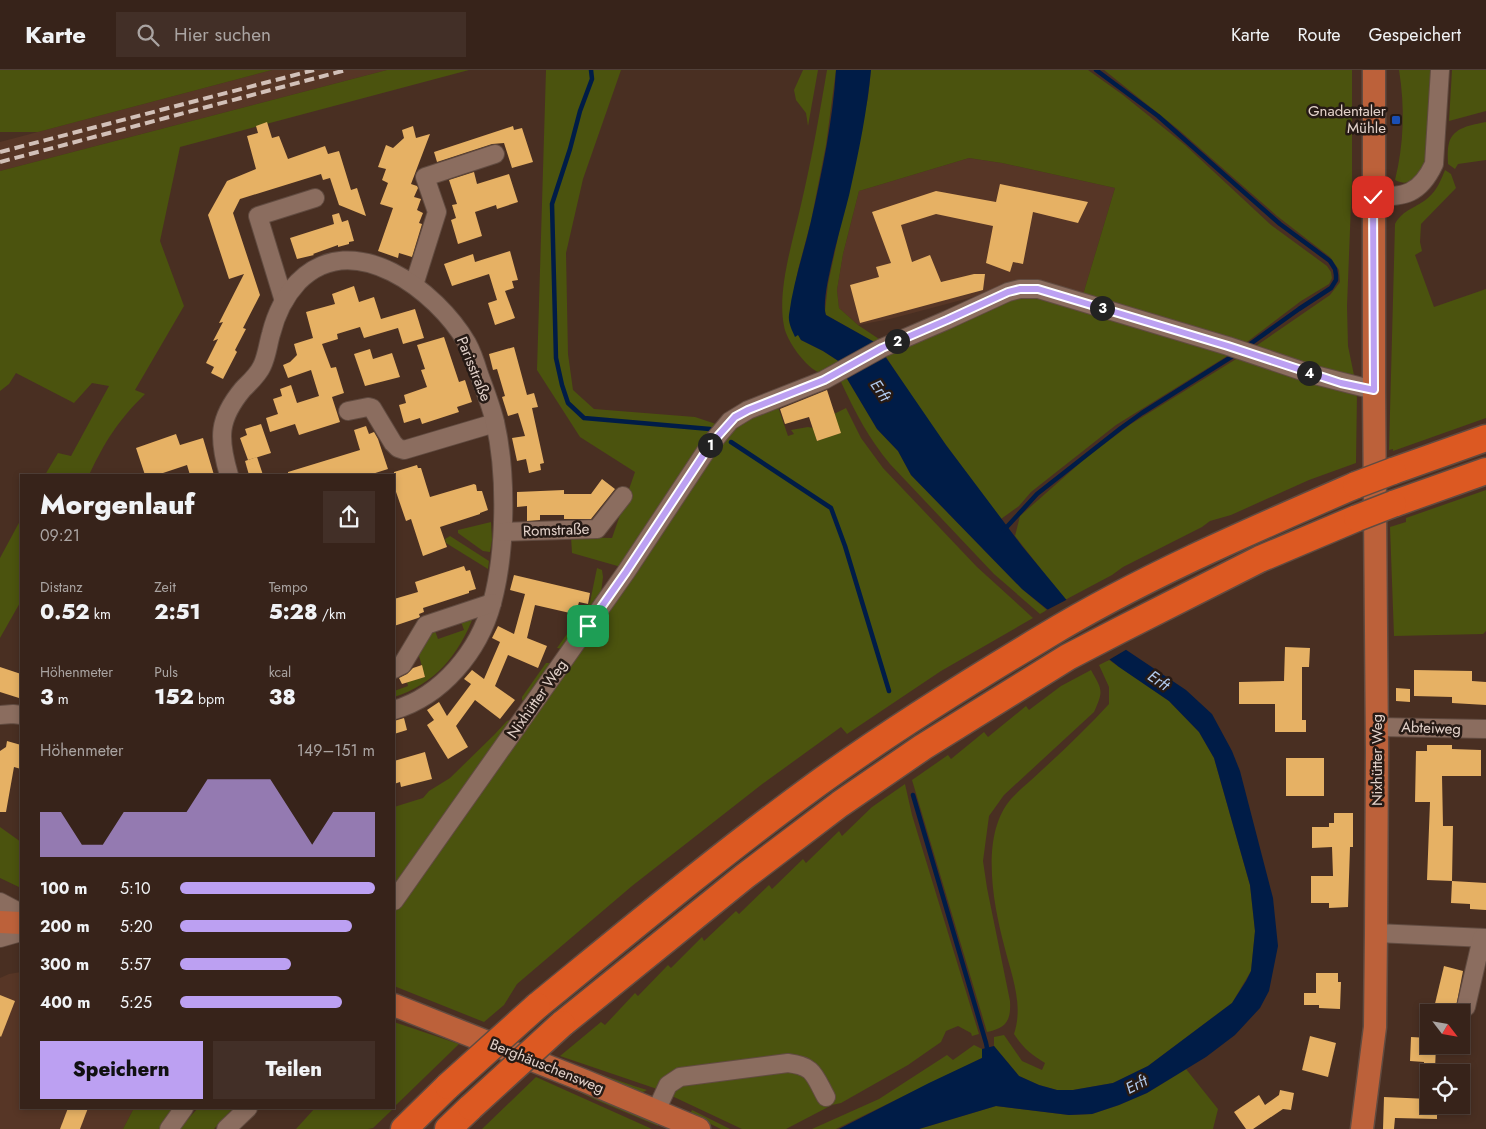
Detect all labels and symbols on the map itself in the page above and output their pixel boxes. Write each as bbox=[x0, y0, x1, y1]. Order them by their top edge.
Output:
place label: Gnadentaler Mühle bbox=[1308, 100, 1387, 139]
marker: Gnadentaler Mühle bbox=[1390, 114, 1402, 126]
pin bbox=[1352, 176, 1394, 218]
pin: 3 bbox=[1090, 296, 1114, 320]
pin: 2 bbox=[884, 328, 910, 354]
street label: Parisstraße bbox=[451, 333, 497, 405]
pin: 4 bbox=[1296, 360, 1322, 386]
water label: Erft bbox=[865, 375, 897, 407]
pin: 1 bbox=[698, 432, 722, 458]
street label: Romstraße bbox=[522, 518, 590, 542]
pin bbox=[567, 605, 609, 647]
street label: Nixhütter Weg bbox=[502, 655, 572, 743]
water label: Erft bbox=[1143, 665, 1175, 697]
street label: Nixhütter Weg bbox=[1366, 714, 1388, 806]
street label: Abteiweg bbox=[1401, 716, 1461, 740]
north arrow bbox=[1420, 1004, 1470, 1054]
street label: Berghäuschensweg bbox=[487, 1033, 607, 1099]
water label: Erft bbox=[1121, 1069, 1152, 1100]

